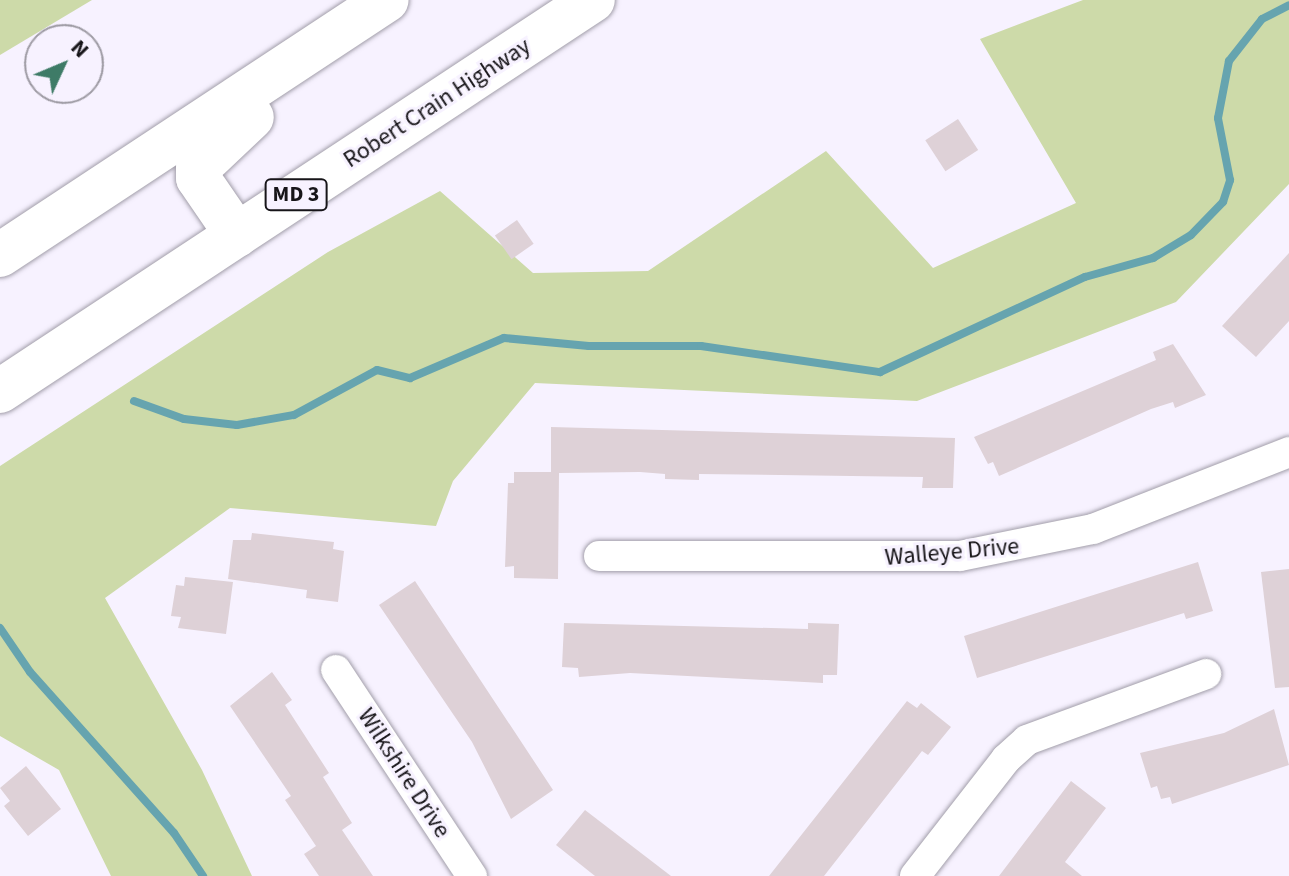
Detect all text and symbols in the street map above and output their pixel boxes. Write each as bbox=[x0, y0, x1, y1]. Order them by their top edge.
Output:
north arrow bbox=[24, 24, 104, 104]
text: N bbox=[63, 32, 96, 65]
street label: Robert Crain Highway bbox=[338, 32, 536, 174]
road number: MD 3 bbox=[264, 177, 328, 213]
street label: Walleye Drive bbox=[884, 532, 1020, 572]
street label: Wilkshire Drive bbox=[351, 703, 457, 843]

